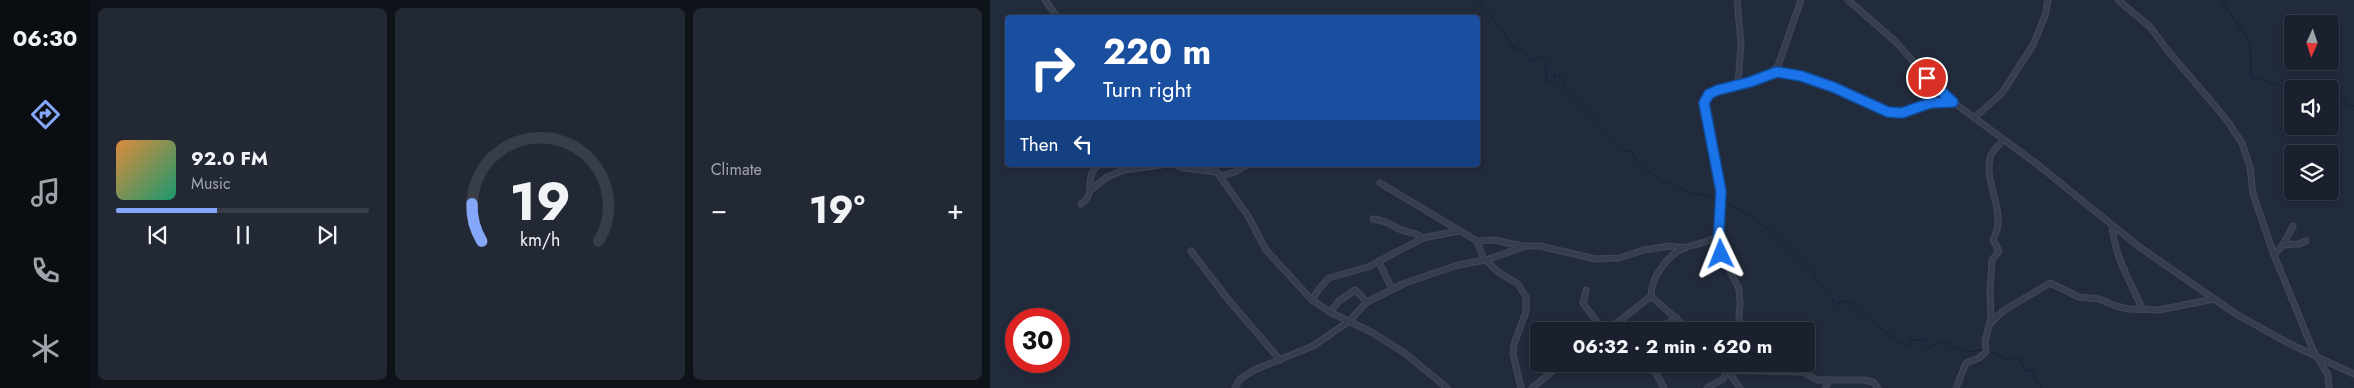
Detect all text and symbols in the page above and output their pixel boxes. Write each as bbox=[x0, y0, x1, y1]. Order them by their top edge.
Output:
north arrow bbox=[2284, 15, 2339, 70]
map controls bbox=[2284, 15, 2339, 200]
text: 06:30 bbox=[13, 22, 77, 54]
text: 220 m bbox=[1103, 27, 1211, 77]
icon: right bbox=[1020, 35, 1085, 100]
pin bbox=[1906, 57, 1948, 99]
icon: arrive bbox=[1913, 64, 1941, 92]
text: Turn right bbox=[1103, 73, 1191, 105]
button: sound bbox=[2284, 80, 2339, 135]
icon: directions bbox=[28, 97, 63, 132]
icon: left bbox=[1069, 130, 1097, 158]
text: Then bbox=[1020, 131, 1059, 158]
text: 92.0 FM bbox=[191, 145, 268, 172]
button: layers bbox=[2284, 145, 2339, 200]
text: Climate bbox=[711, 158, 762, 181]
text: 19 bbox=[509, 164, 571, 240]
text: Music bbox=[191, 172, 231, 195]
icon: music bbox=[28, 175, 63, 210]
text: 19° bbox=[809, 182, 865, 237]
text: − bbox=[711, 189, 727, 230]
text: + bbox=[947, 189, 964, 230]
icon: previous bbox=[144, 221, 172, 249]
icon: pause bbox=[229, 221, 257, 249]
icon: next bbox=[313, 221, 341, 249]
text: km/h bbox=[520, 227, 560, 253]
position arrow bbox=[1694, 227, 1746, 279]
icon: phone bbox=[28, 253, 63, 288]
speed limit sign: 30 bbox=[1005, 308, 1070, 373]
icon: climate bbox=[28, 331, 63, 366]
text: 06:32 · 2 min · 620 m bbox=[1573, 333, 1772, 360]

